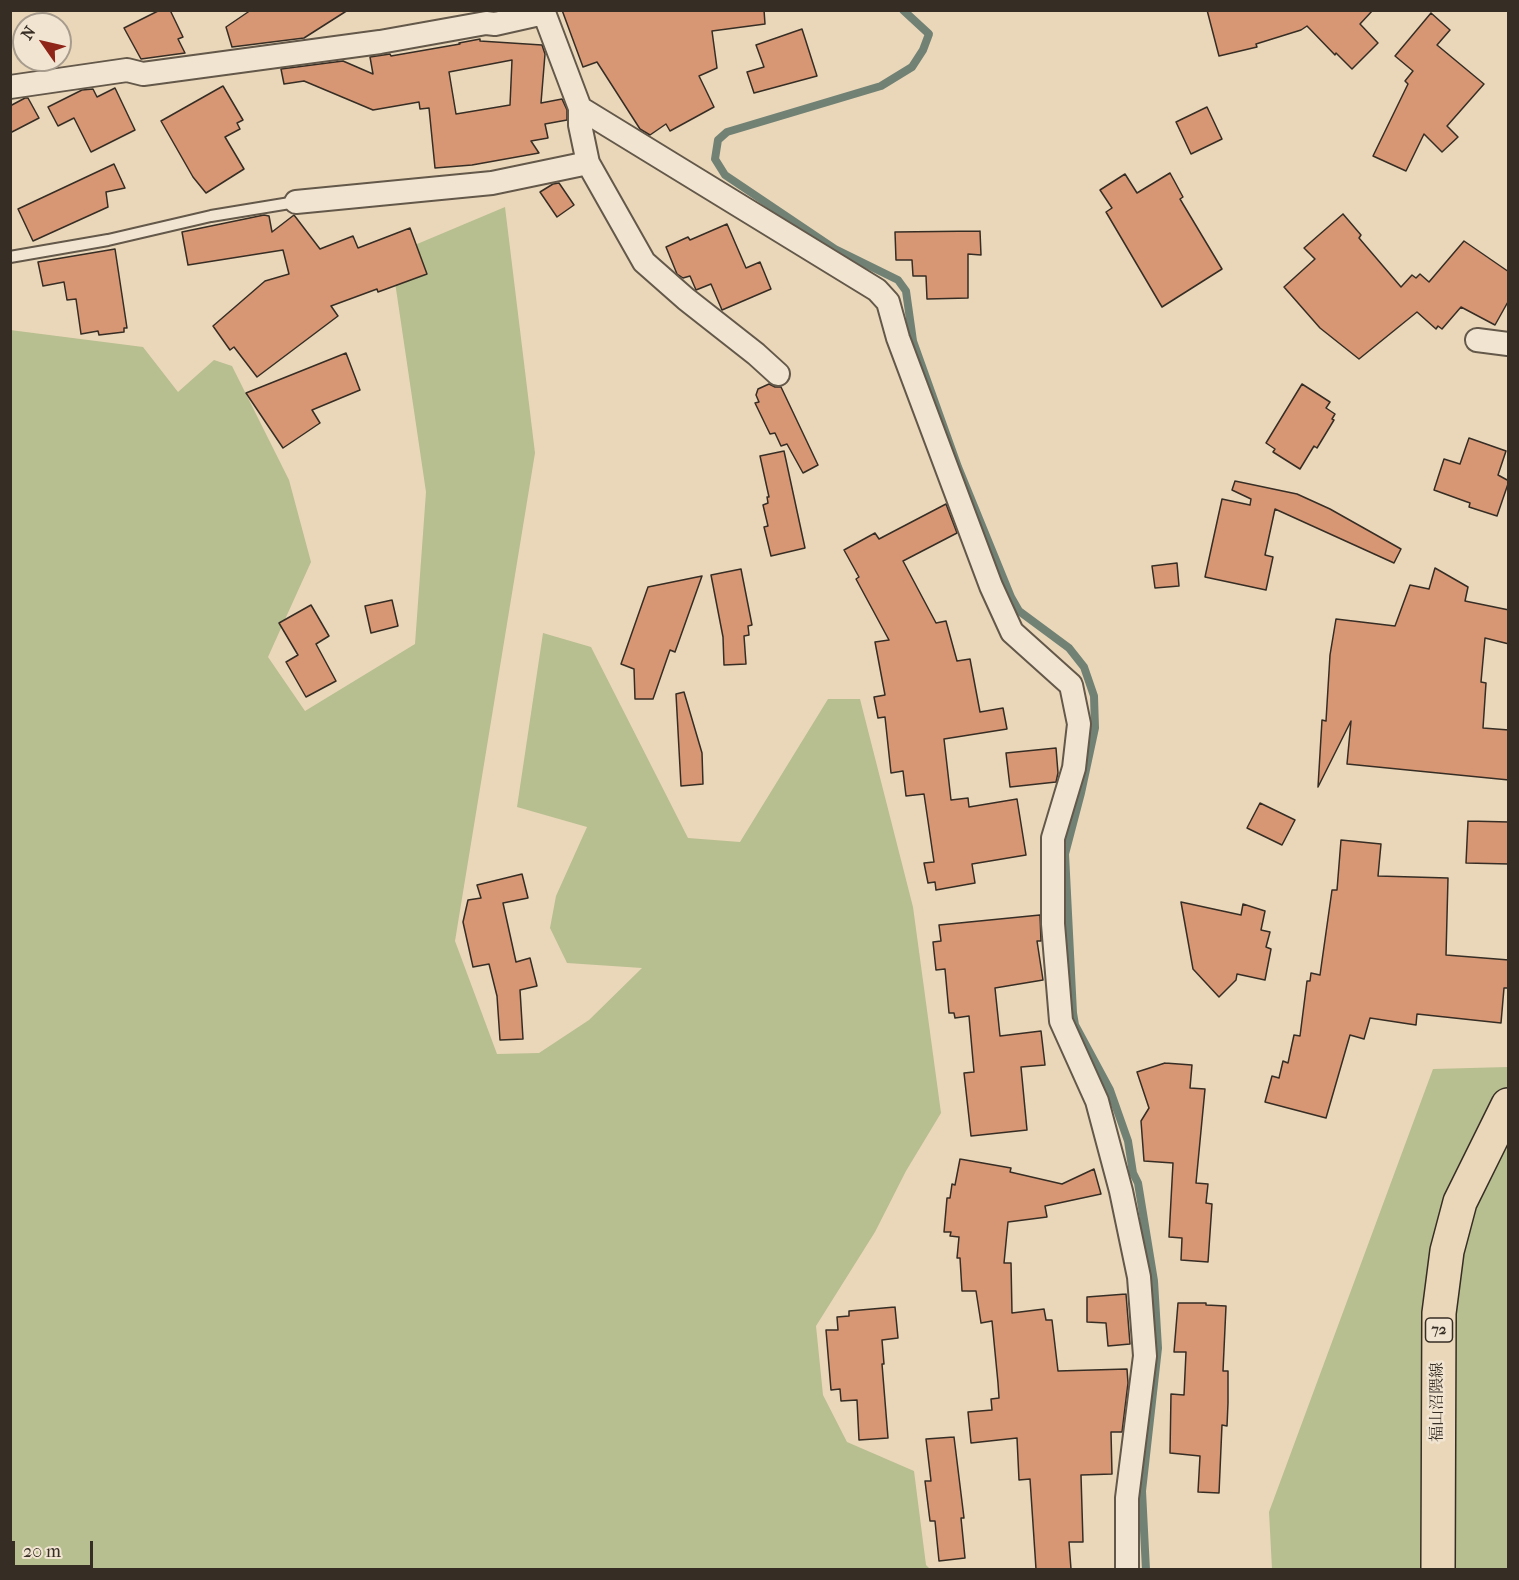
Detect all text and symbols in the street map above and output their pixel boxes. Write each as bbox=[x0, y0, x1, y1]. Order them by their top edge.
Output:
north arrow bbox=[12, 12, 72, 72]
text: N bbox=[17, 22, 40, 43]
road number: 72 bbox=[1426, 1318, 1452, 1342]
street label: 福山沼隈線 bbox=[1428, 1362, 1448, 1442]
scale bar bbox=[15, 1529, 96, 1567]
text: 20 m bbox=[23, 1541, 61, 1562]

